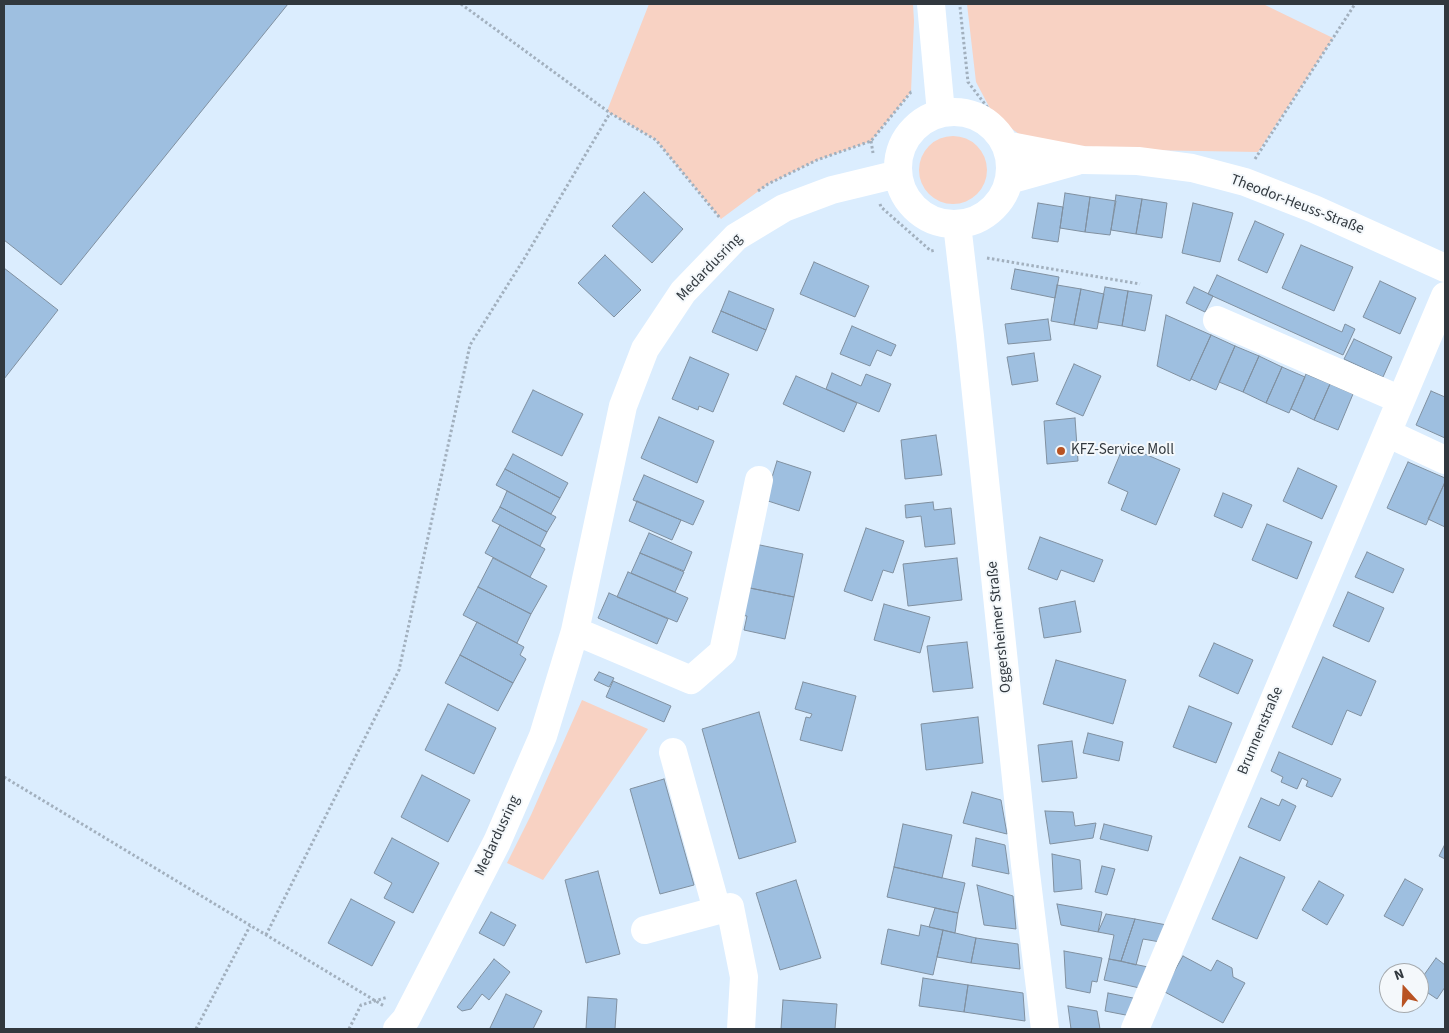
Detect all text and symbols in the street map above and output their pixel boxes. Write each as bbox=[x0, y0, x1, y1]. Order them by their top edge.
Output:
street label: Theodor-Heuss-Straße bbox=[1228, 171, 1366, 239]
street label: Medardusring bbox=[673, 231, 747, 305]
place label: KFZ-Service Moll bbox=[1071, 442, 1174, 460]
marker: KFZ-Service Moll bbox=[1055, 445, 1067, 457]
street label: Oggersheimer Straße bbox=[984, 560, 1016, 694]
street label: Brunnenstraße bbox=[1234, 684, 1288, 778]
street label: Medardusring bbox=[472, 793, 524, 879]
north arrow bbox=[1379, 963, 1429, 1013]
text: N bbox=[1391, 964, 1407, 986]

